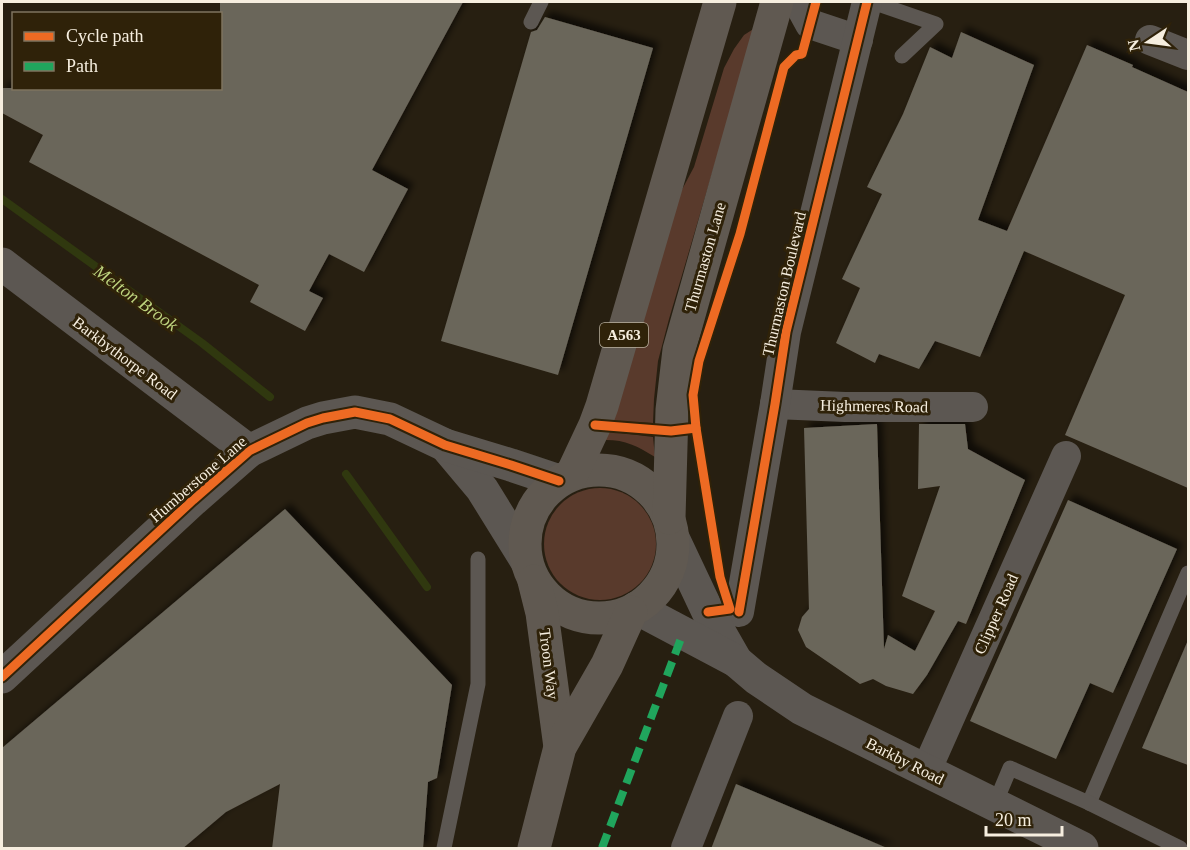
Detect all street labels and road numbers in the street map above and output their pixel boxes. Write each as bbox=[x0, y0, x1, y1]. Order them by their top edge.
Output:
street label: Thurmaston Lane bbox=[681, 200, 729, 314]
street label: Thurmaston Boulevard bbox=[759, 210, 809, 358]
street label: Barkbythorpe Road bbox=[69, 313, 180, 403]
road number: A563 bbox=[600, 323, 648, 347]
street label: Highmeres Road bbox=[820, 397, 928, 416]
street label: Humberstone Lane bbox=[146, 433, 250, 525]
street label: Clipper Road bbox=[971, 571, 1022, 657]
street label: Troon Way bbox=[535, 628, 562, 700]
street label: Barkby Road bbox=[863, 734, 947, 789]

